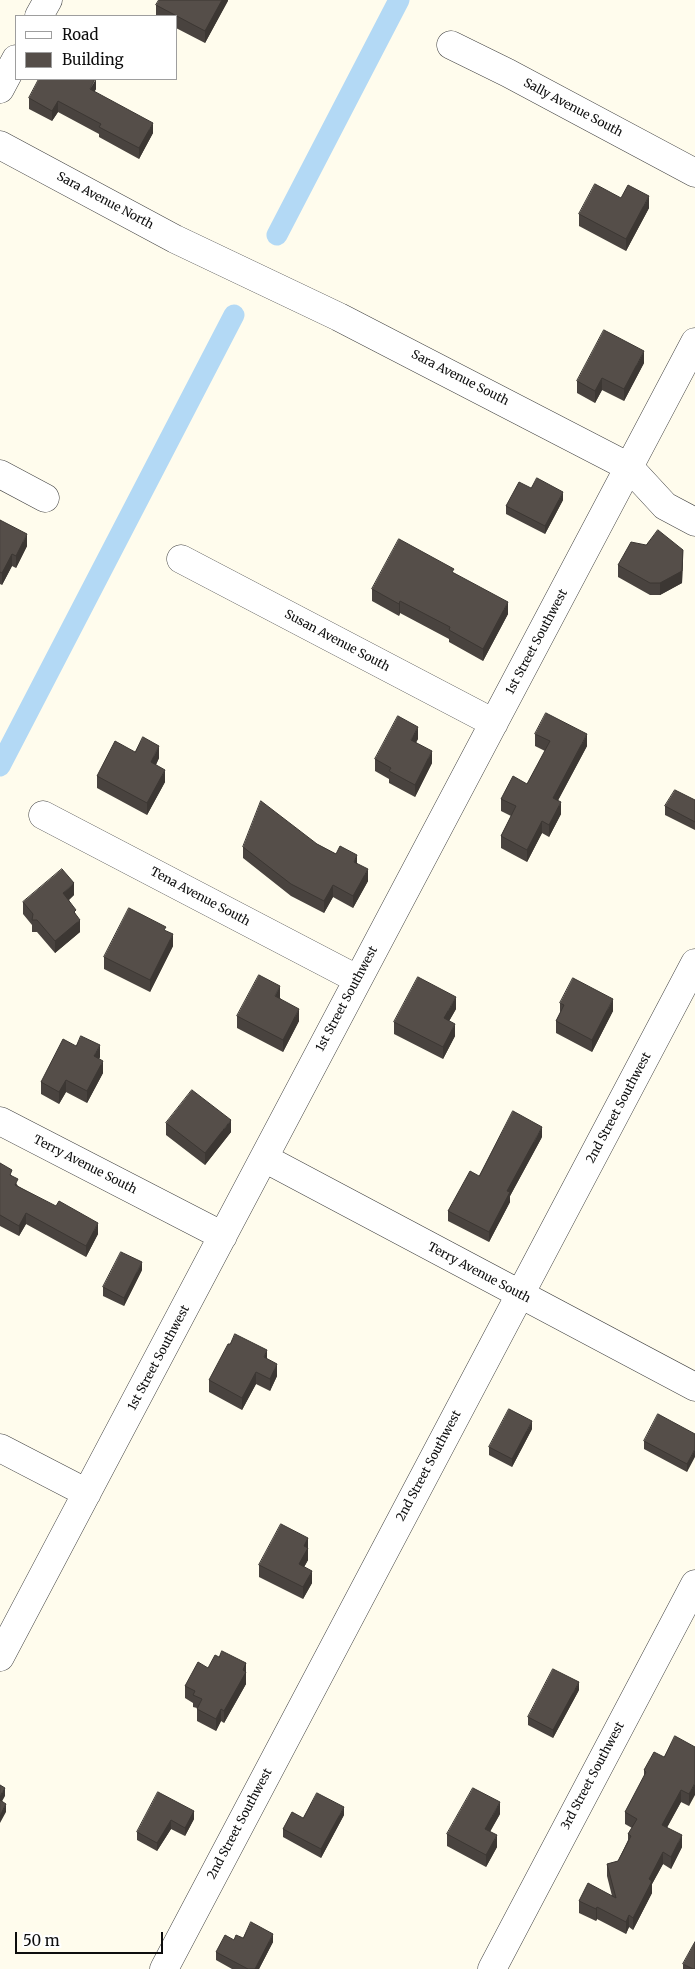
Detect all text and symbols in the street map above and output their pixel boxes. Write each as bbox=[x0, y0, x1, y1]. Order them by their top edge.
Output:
legend bbox=[15, 15, 178, 80]
text: Road bbox=[62, 25, 98, 44]
text: Building bbox=[62, 50, 124, 69]
street label: Sally Avenue South bbox=[521, 76, 625, 140]
street label: Sara Avenue North bbox=[54, 169, 156, 233]
street label: Sara Avenue South bbox=[409, 347, 511, 409]
street label: 1st Street Southwest bbox=[503, 587, 571, 697]
street label: Susan Avenue South bbox=[282, 607, 392, 675]
street label: Tena Avenue South bbox=[148, 865, 252, 929]
street label: 1st Street Southwest bbox=[313, 944, 381, 1054]
street label: 2nd Street Southwest bbox=[584, 1050, 654, 1166]
street label: Terry Avenue South bbox=[31, 1133, 139, 1197]
street label: Terry Avenue South bbox=[425, 1240, 533, 1306]
street label: 1st Street Southwest bbox=[125, 1303, 193, 1413]
street label: 2nd Street Southwest bbox=[394, 1408, 464, 1524]
street label: 3rd Street Southwest bbox=[559, 1720, 627, 1832]
street label: 2nd Street Southwest bbox=[205, 1766, 275, 1882]
scale bar bbox=[18, 1922, 165, 1954]
text: 50 m bbox=[23, 1931, 60, 1950]

